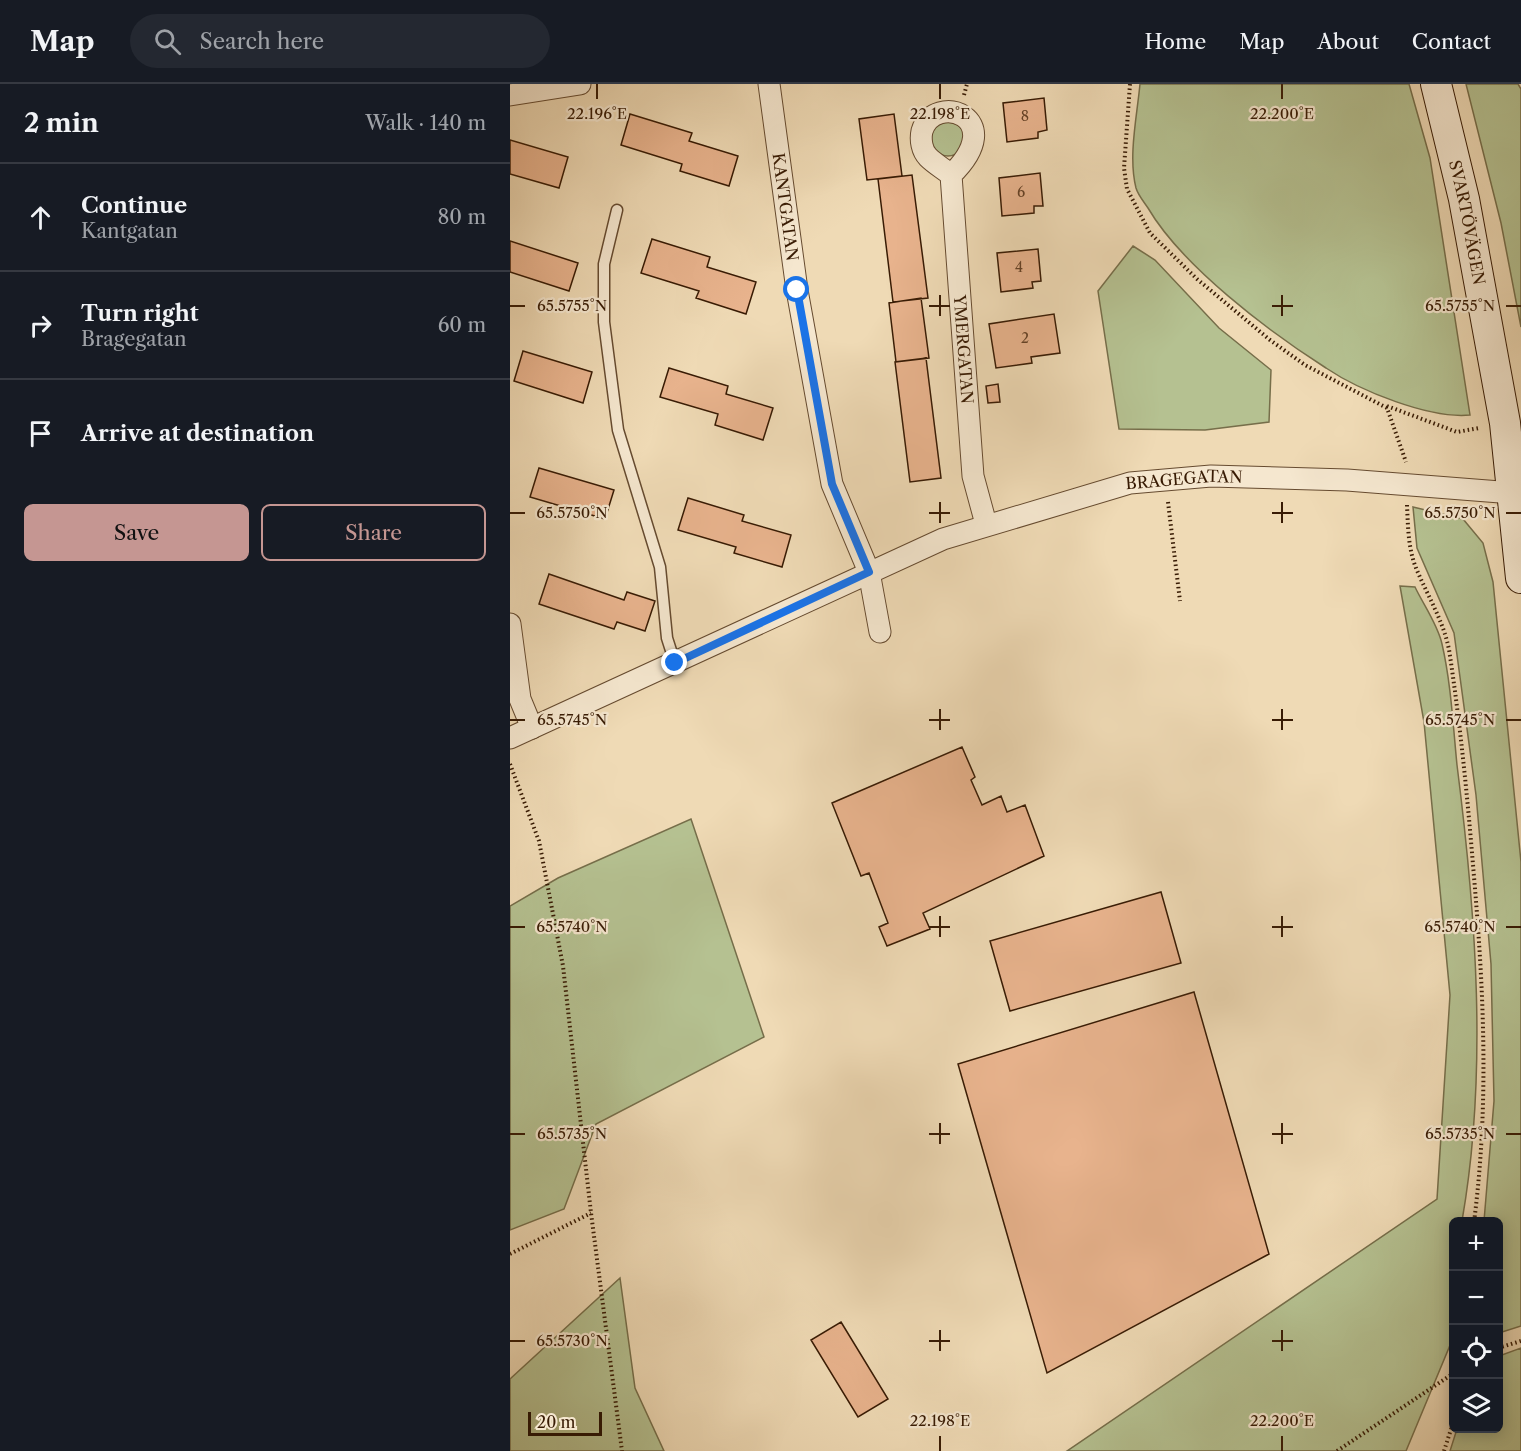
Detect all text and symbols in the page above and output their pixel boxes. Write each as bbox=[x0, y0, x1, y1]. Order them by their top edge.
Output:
search box bbox=[130, 14, 550, 68]
text: Map bbox=[30, 24, 94, 58]
icon: search bbox=[151, 25, 184, 58]
text: Search here bbox=[199, 28, 324, 55]
text: Home bbox=[1145, 29, 1206, 54]
text: Map bbox=[1239, 29, 1284, 54]
text: About bbox=[1317, 29, 1379, 54]
text: Contact bbox=[1412, 29, 1491, 54]
text: 22.196°E bbox=[567, 104, 627, 123]
text: 22.198°E bbox=[910, 104, 970, 123]
text: 22.200°E bbox=[1250, 104, 1314, 123]
text: 2 min bbox=[24, 107, 99, 139]
house number: 8 bbox=[1021, 107, 1029, 125]
text: Walk · 140 m bbox=[365, 111, 486, 135]
street label: KANTGATAN bbox=[768, 152, 803, 262]
street label: SVARTÖVÄGEN bbox=[1445, 158, 1490, 286]
house number: 6 bbox=[1017, 183, 1025, 201]
text: Continue bbox=[81, 192, 187, 219]
icon: ahead bbox=[24, 201, 57, 234]
text: 80 m bbox=[438, 205, 486, 229]
text: Kantgatan bbox=[81, 219, 178, 243]
house number: 4 bbox=[1015, 258, 1023, 276]
route start bbox=[783, 276, 809, 302]
street label: YMERGATAN bbox=[950, 293, 978, 405]
text: 65.5755°N bbox=[537, 296, 607, 315]
text: 65.5755°N bbox=[1425, 296, 1495, 315]
text: Turn right bbox=[81, 300, 199, 327]
icon: right bbox=[24, 309, 57, 342]
text: 60 m bbox=[438, 313, 486, 337]
text: Bragegatan bbox=[81, 327, 187, 351]
house number: 2 bbox=[1021, 329, 1029, 347]
icon: arrive bbox=[24, 417, 57, 450]
text: Arrive at destination bbox=[81, 420, 314, 447]
street label: BRAGEGATAN bbox=[1125, 466, 1243, 493]
text: 65.5750°N bbox=[536, 503, 608, 522]
text: 65.5750°N bbox=[1424, 503, 1496, 522]
button: Save bbox=[24, 504, 249, 561]
button: Share bbox=[261, 504, 486, 561]
route end bbox=[661, 649, 687, 675]
text: 65.5745°N bbox=[537, 710, 607, 729]
text: 65.5745°N bbox=[1425, 710, 1495, 729]
text: 65.5740°N bbox=[536, 917, 608, 936]
text: 65.5740°N bbox=[1424, 917, 1496, 936]
text: 65.5735°N bbox=[537, 1124, 607, 1143]
text: 65.5735°N bbox=[1425, 1124, 1495, 1143]
map controls bbox=[1449, 1217, 1503, 1433]
button: + bbox=[1449, 1217, 1503, 1271]
button: − bbox=[1449, 1271, 1503, 1325]
button: locate bbox=[1449, 1325, 1503, 1379]
text: 65.5730°N bbox=[536, 1331, 608, 1350]
button: layers bbox=[1449, 1379, 1503, 1433]
scale bar bbox=[528, 1409, 602, 1436]
text: 22.198°E bbox=[910, 1411, 970, 1430]
text: 22.200°E bbox=[1250, 1411, 1314, 1430]
text: 20 m bbox=[537, 1412, 576, 1432]

